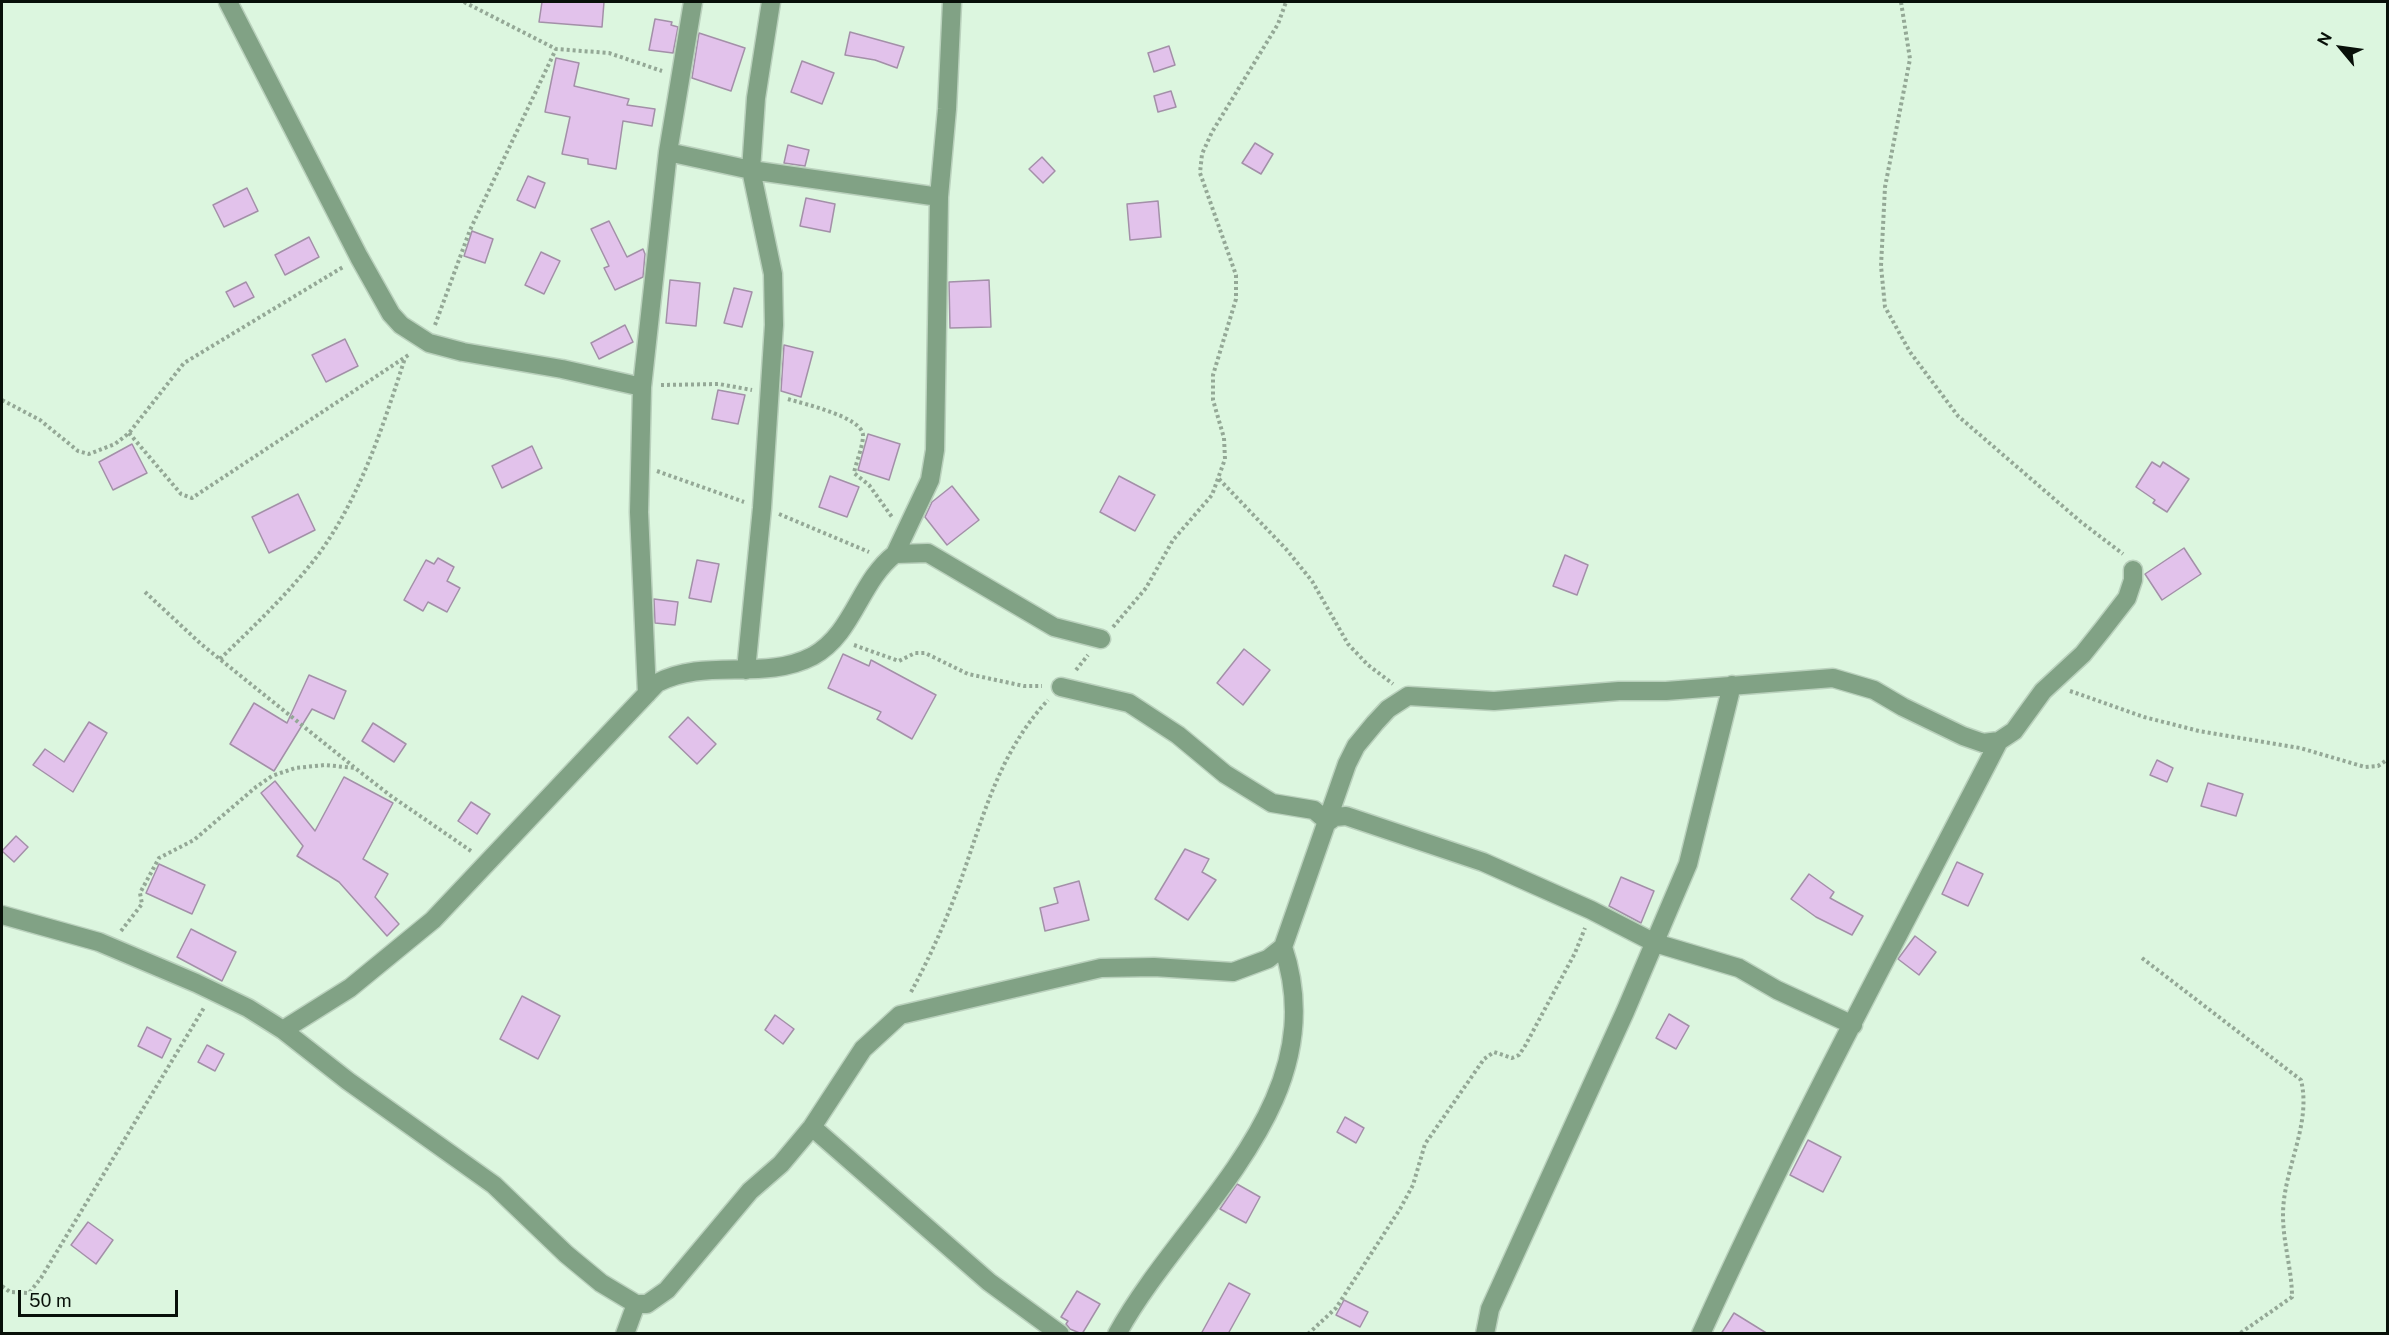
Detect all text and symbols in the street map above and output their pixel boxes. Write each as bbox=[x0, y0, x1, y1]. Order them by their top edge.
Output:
north arrow bbox=[2311, 18, 2371, 78]
text: N bbox=[2313, 29, 2336, 49]
scale bar bbox=[21, 1278, 182, 1316]
text: 50 m bbox=[29, 1290, 72, 1311]

